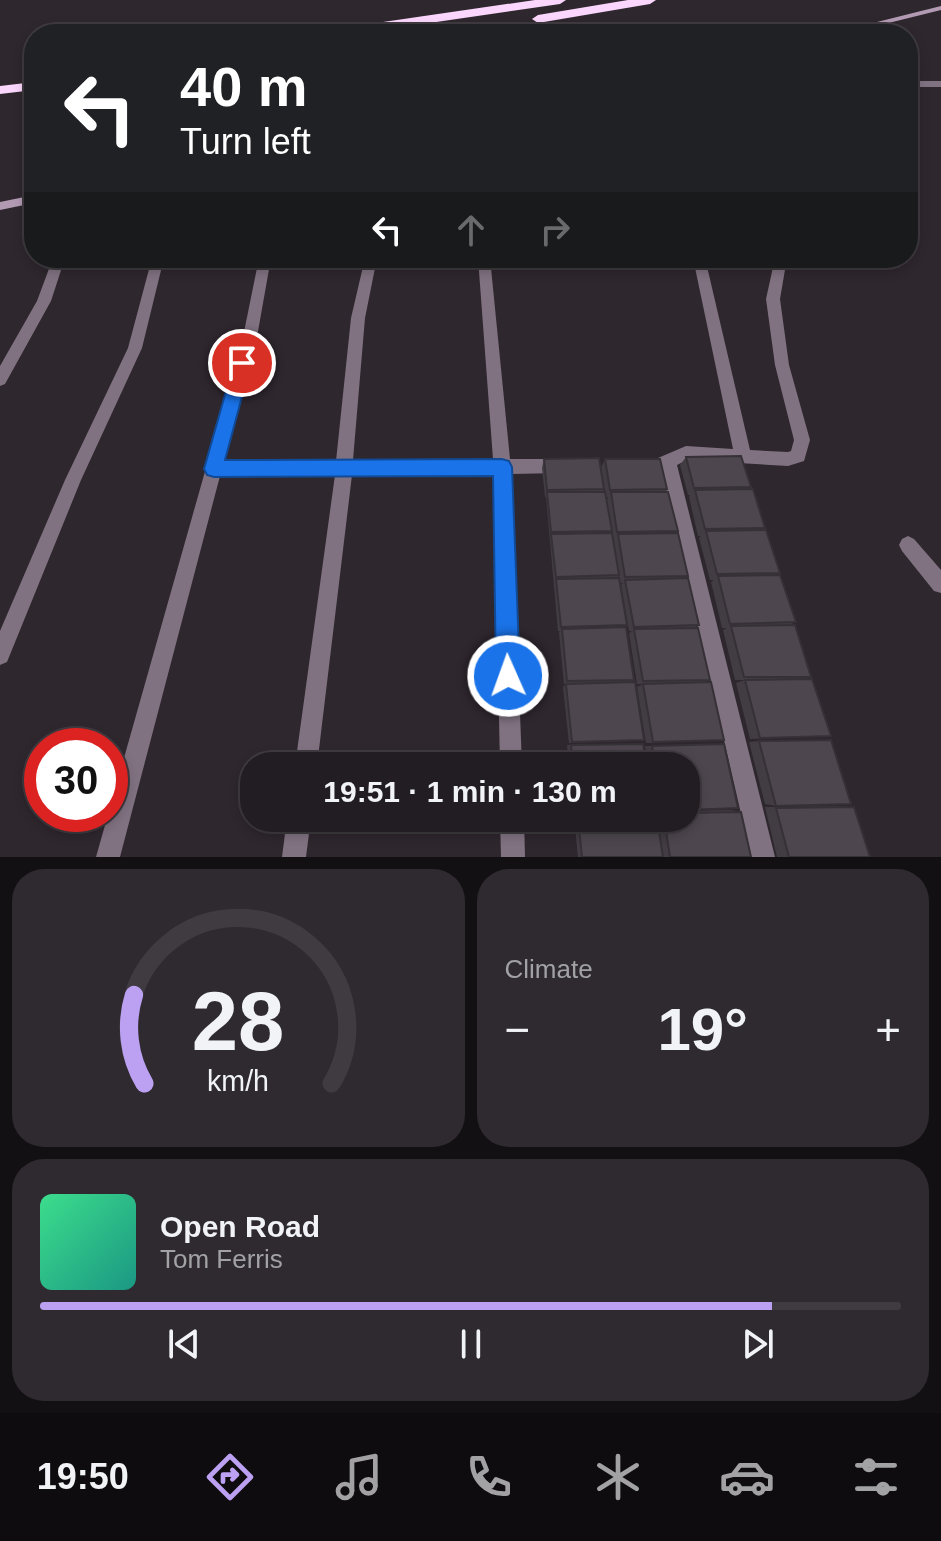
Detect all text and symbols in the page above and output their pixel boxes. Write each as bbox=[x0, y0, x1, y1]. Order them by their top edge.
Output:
text: 40 m bbox=[180, 55, 308, 118]
icon: left bbox=[48, 56, 152, 160]
text: Turn left bbox=[180, 121, 311, 162]
icon: left bbox=[365, 208, 409, 252]
icon: ahead bbox=[449, 208, 493, 252]
icon: right bbox=[533, 208, 577, 252]
pin bbox=[208, 329, 276, 397]
icon: arrive bbox=[220, 341, 264, 385]
position arrow bbox=[466, 634, 550, 718]
speed limit sign: 30 bbox=[24, 728, 128, 832]
text: 19:51 · 1 min · 130 m bbox=[323, 775, 617, 808]
text: Climate bbox=[505, 954, 593, 984]
text: 28 bbox=[192, 975, 285, 1068]
text: 19° bbox=[657, 996, 748, 1063]
text: − bbox=[505, 1005, 530, 1054]
text: + bbox=[875, 1005, 901, 1054]
text: km/h bbox=[207, 1065, 269, 1097]
text: Open Road bbox=[160, 1210, 320, 1243]
text: Tom Ferris bbox=[160, 1244, 283, 1274]
icon: previous bbox=[162, 1322, 206, 1366]
icon: pause bbox=[449, 1322, 493, 1366]
icon: next bbox=[736, 1322, 780, 1366]
icon: directions bbox=[202, 1449, 258, 1505]
icon: music bbox=[331, 1449, 387, 1505]
icon: phone bbox=[461, 1449, 517, 1505]
icon: climate bbox=[590, 1449, 646, 1505]
icon: car bbox=[719, 1449, 775, 1505]
icon: filters bbox=[848, 1449, 904, 1505]
text: 19:50 bbox=[37, 1456, 129, 1497]

